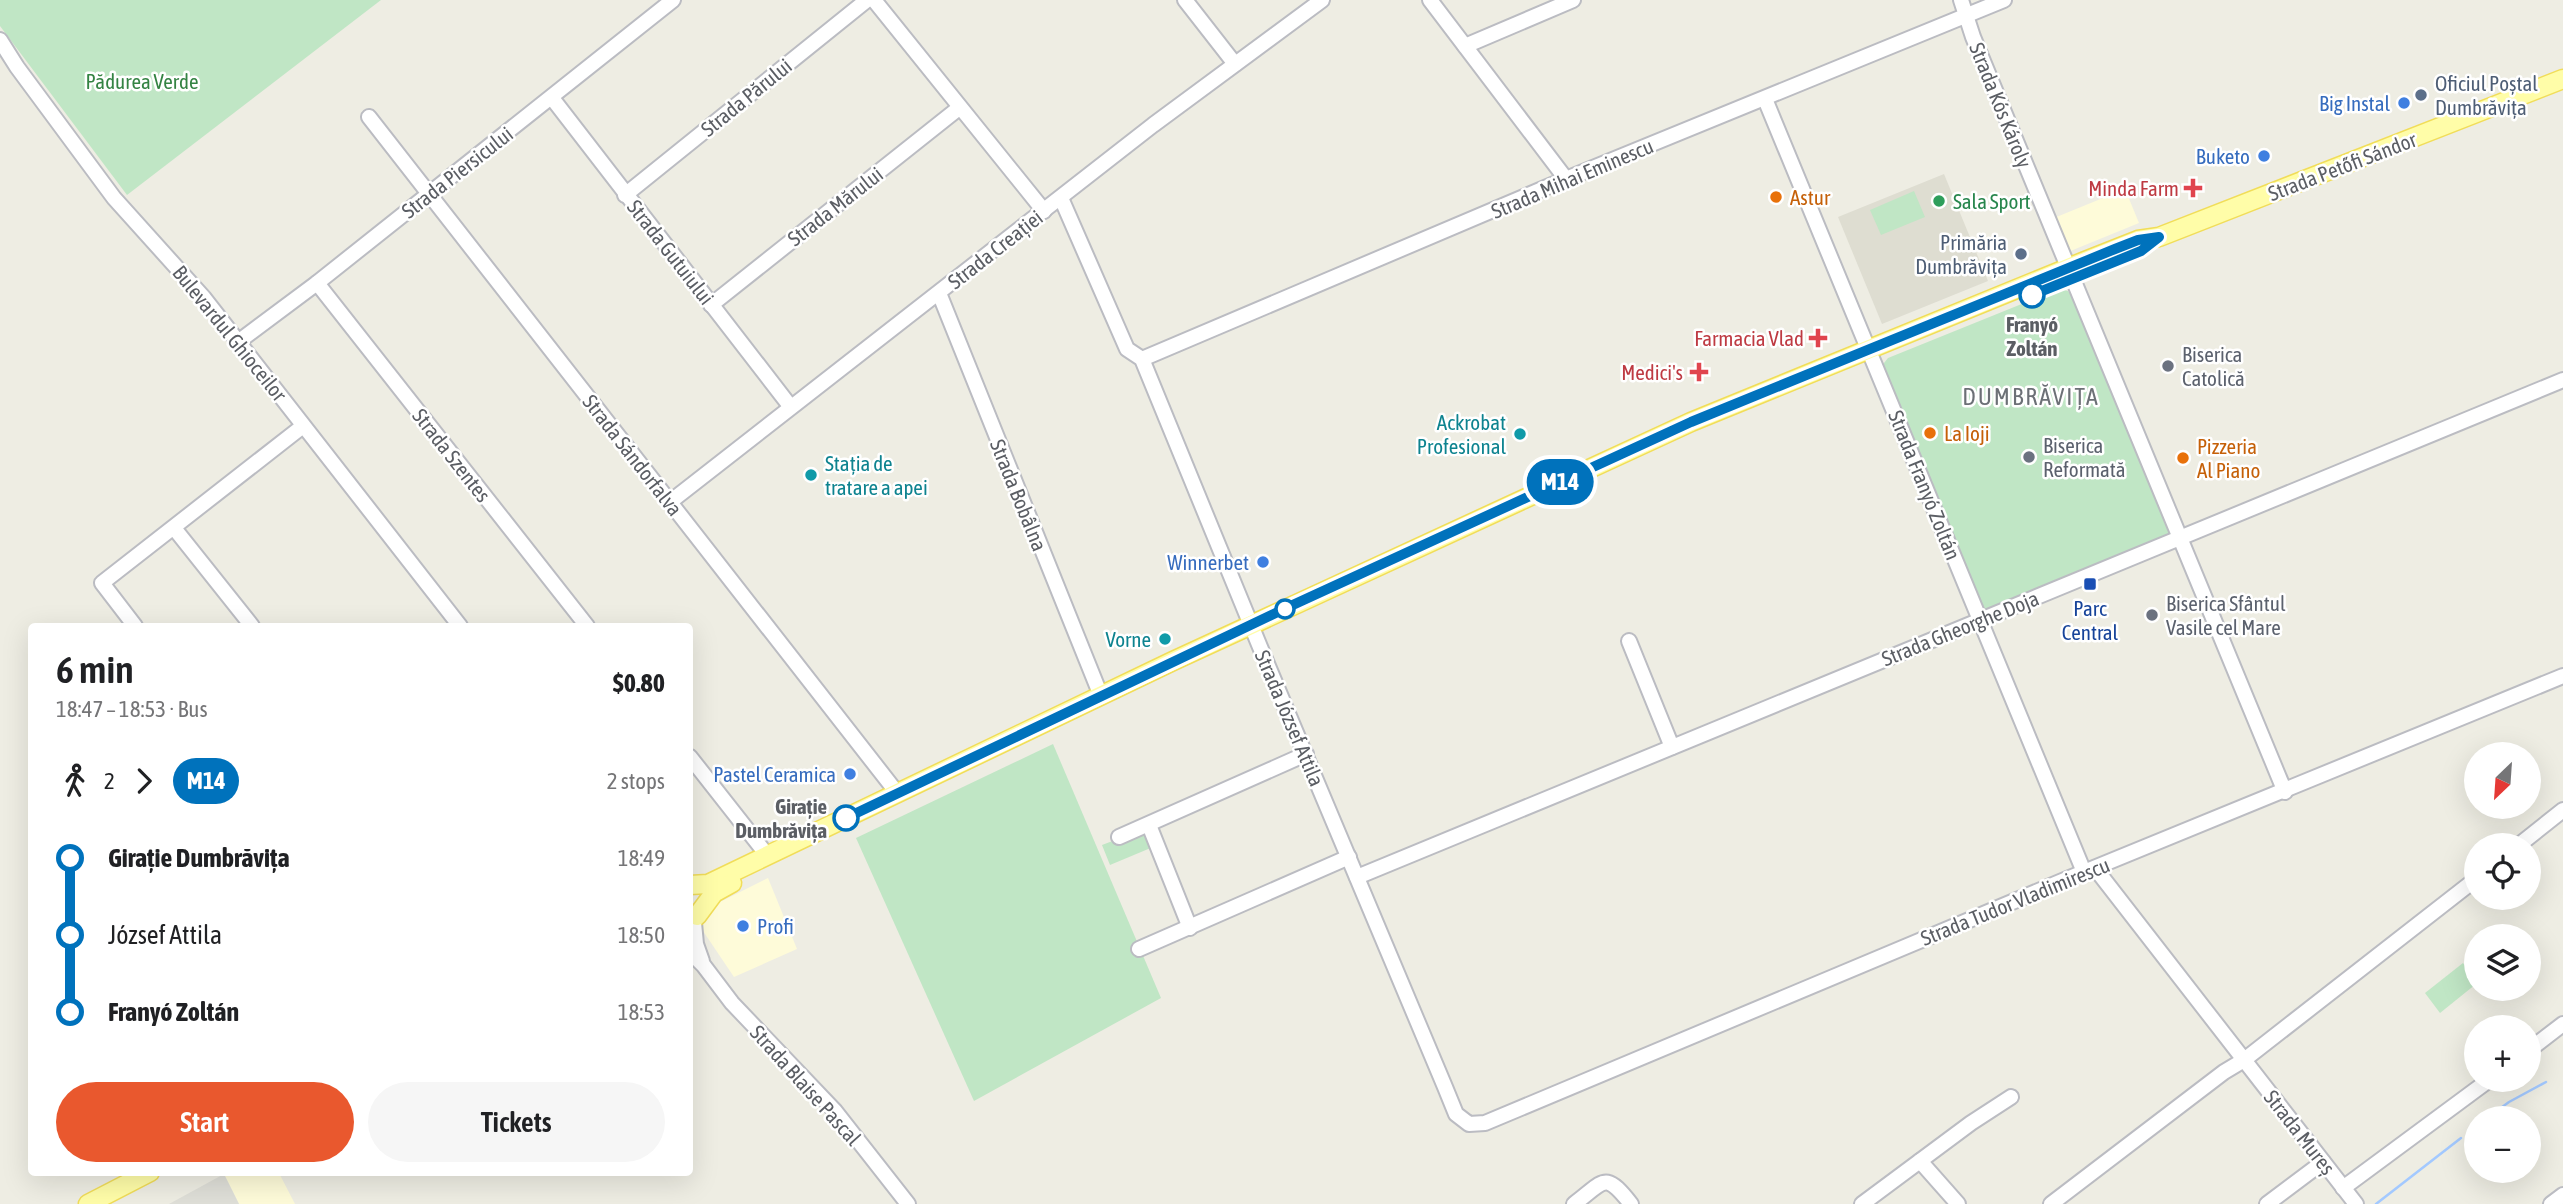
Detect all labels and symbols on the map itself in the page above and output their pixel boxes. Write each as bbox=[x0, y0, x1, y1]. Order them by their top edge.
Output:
street label: Strada Kós Károly bbox=[1965, 39, 2037, 171]
street label: Strada Părului bbox=[696, 53, 796, 141]
park label: Pădurea Verde bbox=[86, 69, 198, 93]
place label: Oficiul Poștal Dumbrăvița bbox=[2435, 71, 2538, 119]
marker: Oficiul Poștal Dumbrăvița bbox=[2413, 87, 2429, 103]
place label: Big Instal bbox=[2319, 91, 2390, 115]
marker: Big Instal bbox=[2396, 95, 2412, 111]
street label: Strada Piersicului bbox=[397, 121, 517, 223]
street label: Strada Petőfi Sándor bbox=[2265, 126, 2420, 205]
street label: Strada Mihai Eminescu bbox=[1487, 133, 1657, 223]
place label: Buketo bbox=[2196, 144, 2250, 168]
marker: Buketo bbox=[2256, 148, 2272, 164]
street label: Strada Mărului bbox=[783, 162, 887, 250]
place label: Minda Farm bbox=[2088, 176, 2179, 200]
marker: Minda Farm bbox=[2185, 180, 2201, 196]
place label: Astur bbox=[1790, 185, 1831, 209]
marker: Astur bbox=[1768, 189, 1784, 205]
place label: Sala Sport bbox=[1953, 189, 2030, 213]
marker: Sala Sport bbox=[1931, 193, 1947, 209]
street label: Strada Gutuiului bbox=[623, 195, 719, 309]
street label: Strada Creației bbox=[943, 205, 1047, 293]
place label: Primăria Dumbrăvița bbox=[1915, 230, 2007, 278]
marker: Primăria Dumbrăvița bbox=[2013, 246, 2029, 262]
street label: Bulevardul Ghioceilor bbox=[168, 260, 292, 406]
marker: Franyó Zoltán bbox=[2019, 282, 2045, 308]
place label: Franyó Zoltán bbox=[2006, 312, 2058, 360]
place label: Farmacia Vlad bbox=[1694, 326, 1804, 350]
marker: Farmacia Vlad bbox=[1810, 330, 1826, 346]
place label: Biserica Catolică bbox=[2182, 342, 2245, 390]
marker: Biserica Catolică bbox=[2160, 358, 2176, 374]
place label: Medici's bbox=[1621, 360, 1683, 384]
marker: Medici's bbox=[1689, 362, 1709, 382]
district label: DUMBRĂVIȚA bbox=[1962, 383, 2100, 410]
street label: Strada Sándorfalva bbox=[578, 390, 688, 520]
street label: Strada Szentes bbox=[408, 404, 496, 506]
street label: Strada Franyó Zoltán bbox=[1884, 407, 1966, 563]
place label: Ackrobat Profesional bbox=[1417, 410, 1506, 458]
place label: La Ioji bbox=[1944, 421, 1990, 445]
marker: La Ioji bbox=[1922, 425, 1938, 441]
marker: Ackrobat Profesional bbox=[1512, 426, 1528, 442]
place label: Biserica Reformată bbox=[2043, 433, 2126, 481]
place label: Pizzeria Al Piano bbox=[2197, 434, 2260, 482]
street label: Strada Bobâlna bbox=[986, 436, 1052, 554]
marker: Biserica Reformată bbox=[2021, 449, 2037, 465]
marker: Pizzeria Al Piano bbox=[2175, 450, 2191, 466]
place label: Stația de tratare a apei bbox=[825, 451, 928, 499]
line badge: M14 bbox=[1520, 459, 1600, 505]
marker: Stația de tratare a apei bbox=[803, 467, 819, 483]
place label: Winnerbet bbox=[1167, 550, 1249, 574]
marker: Winnerbet bbox=[1255, 554, 1271, 570]
marker: Parc Central bbox=[2082, 576, 2098, 592]
street label: Strada Gheorghe Doja bbox=[1878, 586, 2042, 670]
place label: Biserica Sfântul Vasile cel Mare bbox=[2166, 591, 2286, 639]
place label: Parc Central bbox=[2062, 596, 2119, 644]
unlabelled marker bbox=[1275, 599, 1295, 619]
marker: Biserica Sfântul Vasile cel Mare bbox=[2144, 607, 2160, 623]
place label: Vorne bbox=[1106, 627, 1151, 651]
marker: Vorne bbox=[1157, 631, 1173, 647]
street label: Strada József Attila bbox=[1251, 647, 1329, 789]
north arrow bbox=[2464, 742, 2541, 819]
place label: Pastel Ceramica bbox=[713, 762, 836, 786]
marker: Pastel Ceramica bbox=[842, 766, 858, 782]
place label: Girație Dumbrăvița bbox=[735, 794, 827, 843]
marker: Girație Dumbrăvița bbox=[833, 805, 859, 831]
street label: Strada Tudor Vladimirescu bbox=[1917, 852, 2113, 950]
place label: Profi bbox=[757, 914, 794, 938]
marker: Profi bbox=[735, 918, 751, 934]
street label: Strada Blaise Pascal bbox=[746, 1020, 866, 1150]
street label: Strada Mureș bbox=[2260, 1085, 2340, 1179]

